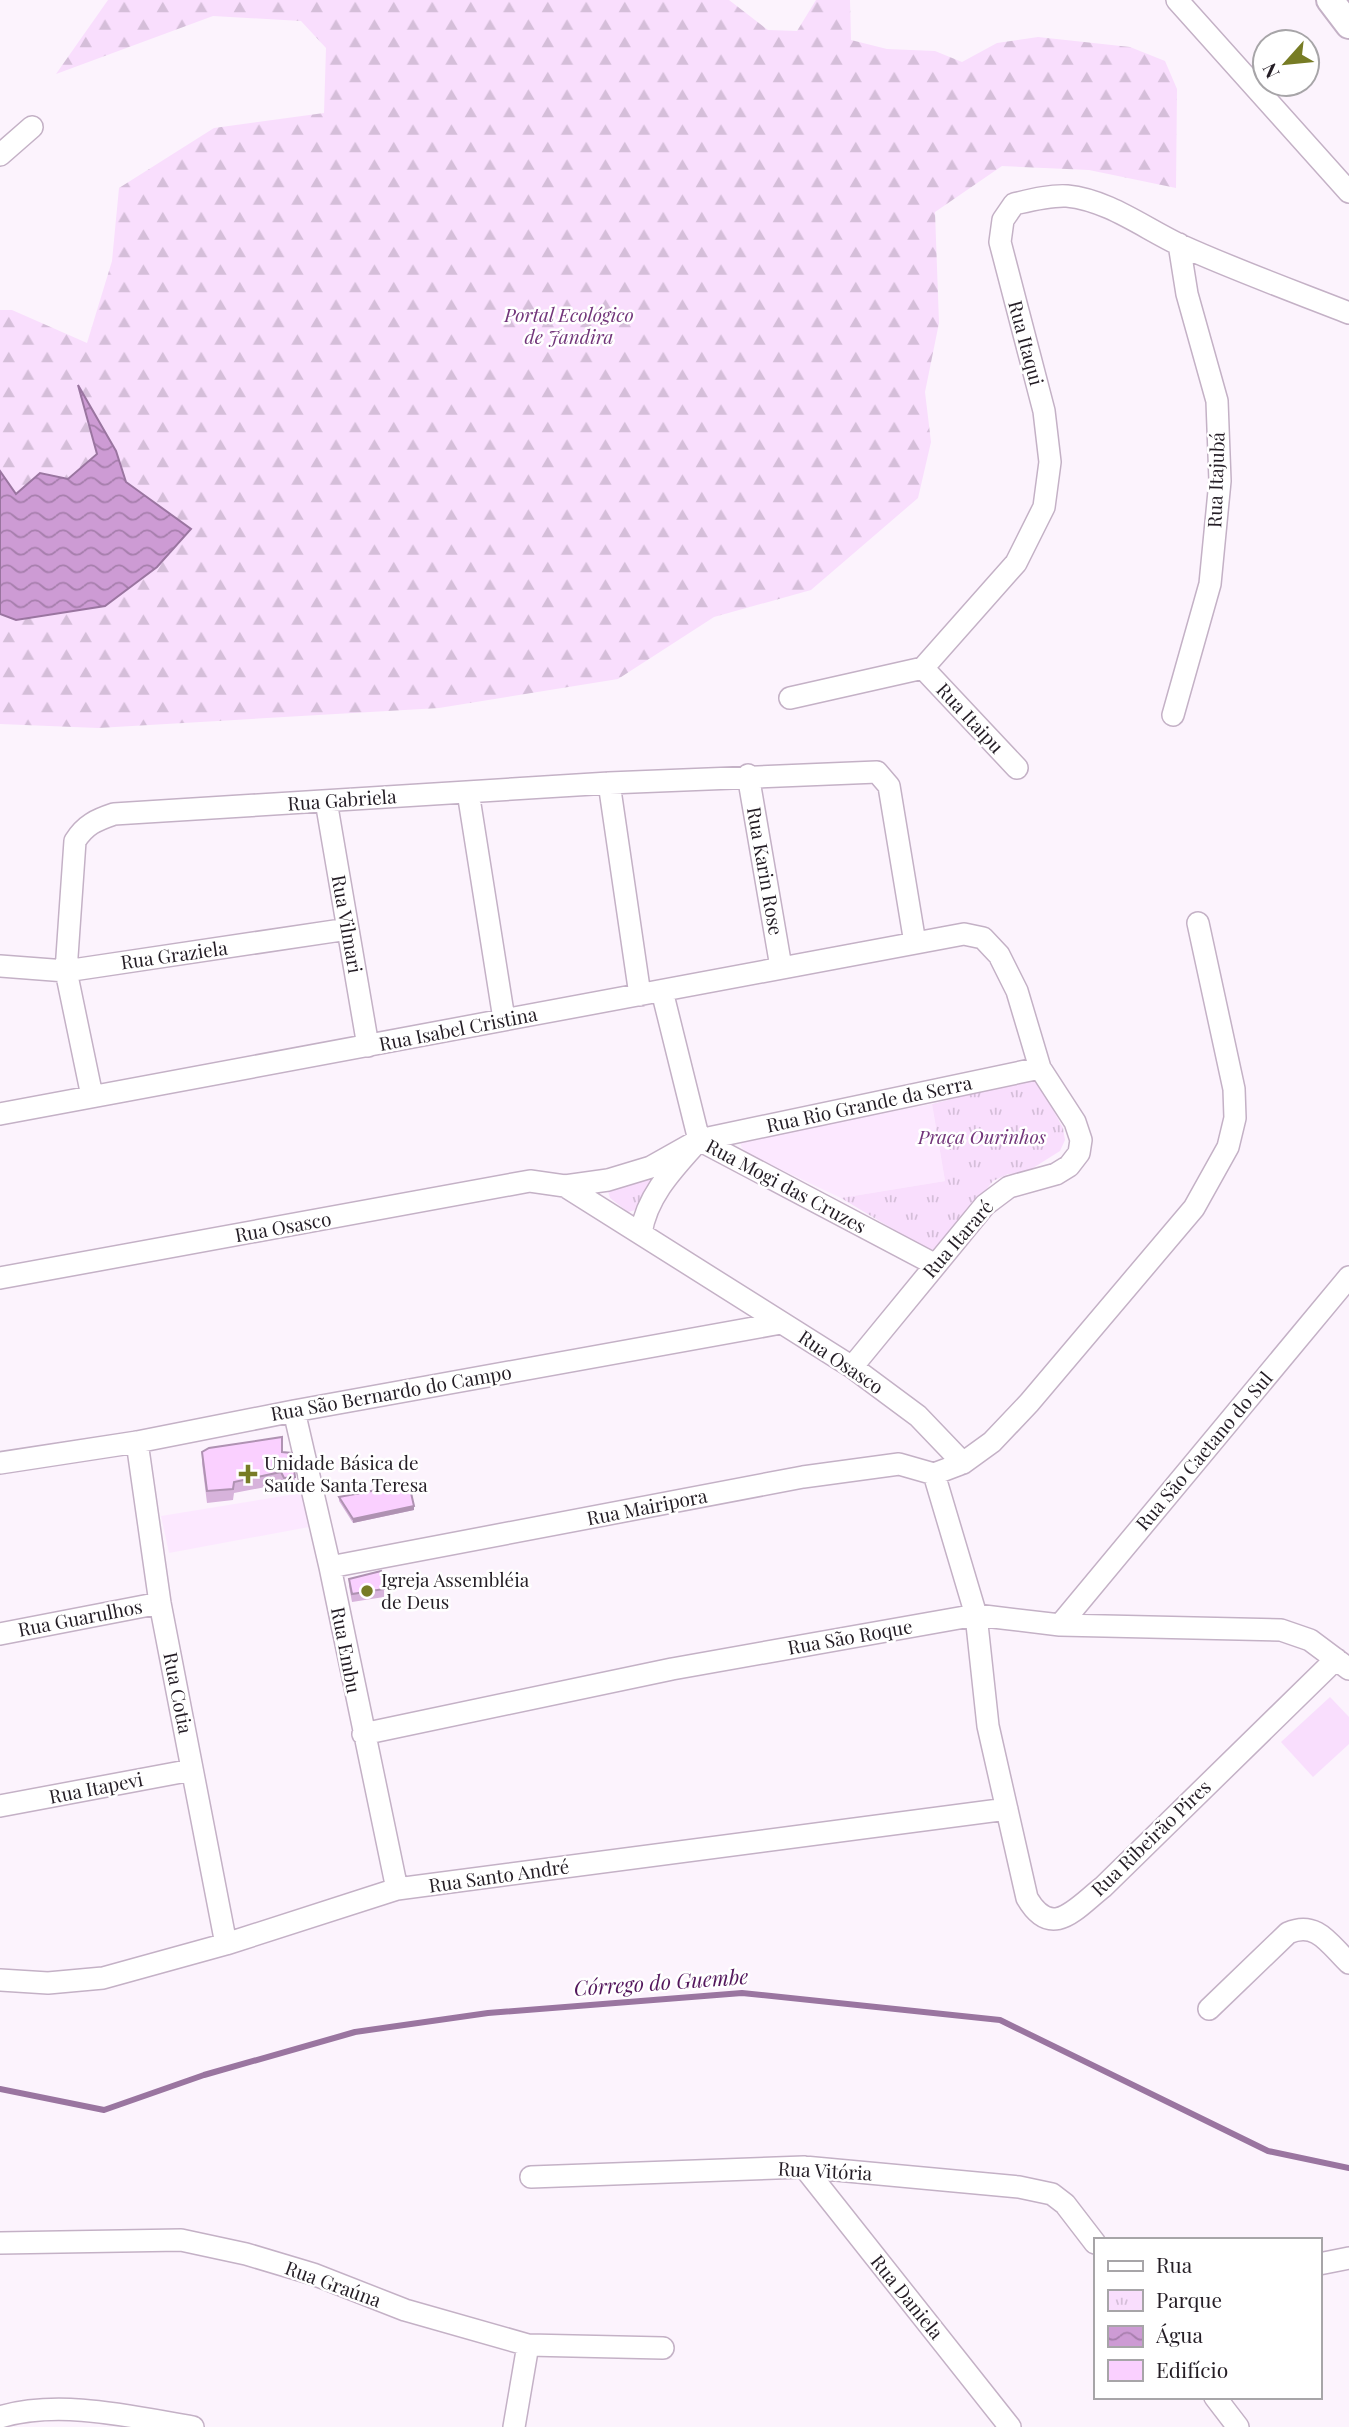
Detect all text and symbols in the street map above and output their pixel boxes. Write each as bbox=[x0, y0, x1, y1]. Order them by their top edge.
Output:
north arrow bbox=[1251, 28, 1321, 98]
text: N bbox=[1255, 59, 1285, 83]
street label: Rua Itaqui bbox=[1003, 297, 1051, 389]
park label: Portal Ecológico de Jandira bbox=[503, 301, 634, 349]
street label: Rua Itajubá bbox=[1200, 431, 1230, 528]
street label: Rua Itaipu bbox=[931, 676, 1010, 758]
street label: Rua Gabriela bbox=[287, 782, 398, 816]
street label: Rua Karin Rose bbox=[742, 804, 790, 937]
street label: Rua Vilmari bbox=[327, 873, 369, 975]
street label: Rua Graziela bbox=[119, 934, 230, 974]
street label: Rua Isabel Cristina bbox=[376, 1000, 540, 1056]
street label: Rua Rio Grande da Serra bbox=[764, 1068, 975, 1138]
park label: Praça Ourinhos bbox=[917, 1123, 1046, 1149]
street label: Rua Mogi das Cruzes bbox=[702, 1132, 871, 1238]
street label: Rua Itararé bbox=[916, 1194, 998, 1283]
street label: Rua Osasco bbox=[233, 1205, 333, 1247]
street label: Rua Osasco bbox=[794, 1323, 889, 1399]
street label: Rua São Bernardo do Campo bbox=[268, 1358, 513, 1426]
street label: Rua São Caetano do Sul bbox=[1129, 1365, 1278, 1535]
place label: Unidade Básica de Saúde Santa Teresa bbox=[264, 1449, 428, 1497]
marker: Unidade Básica de Saúde Santa Teresa bbox=[238, 1464, 258, 1484]
street label: Rua Mairipora bbox=[584, 1481, 710, 1530]
place label: Igreja Assembléia de Deus bbox=[381, 1566, 530, 1614]
marker: Igreja Assembléia de Deus bbox=[359, 1583, 375, 1599]
street label: Rua Guarulhos bbox=[15, 1592, 144, 1642]
street label: Rua Embu bbox=[326, 1604, 368, 1695]
street label: Rua São Roque bbox=[785, 1612, 914, 1660]
street label: Rua Cotia bbox=[158, 1650, 200, 1736]
street label: Rua Itapevi bbox=[47, 1765, 145, 1809]
street label: Rua Ribeirão Pires bbox=[1085, 1773, 1216, 1901]
street label: Rua Santo André bbox=[427, 1852, 571, 1898]
water label: Córrego do Guembe bbox=[573, 1961, 749, 2001]
street label: Rua Vitória bbox=[777, 2155, 873, 2185]
legend bbox=[1094, 2238, 1321, 2399]
street label: Rua Daniela bbox=[866, 2249, 950, 2345]
text: Rua bbox=[1156, 2250, 1193, 2278]
street label: Rua Graúna bbox=[282, 2254, 385, 2313]
text: Parque bbox=[1156, 2285, 1222, 2313]
text: Água bbox=[1155, 2320, 1204, 2348]
text: Edifício bbox=[1156, 2355, 1228, 2383]

